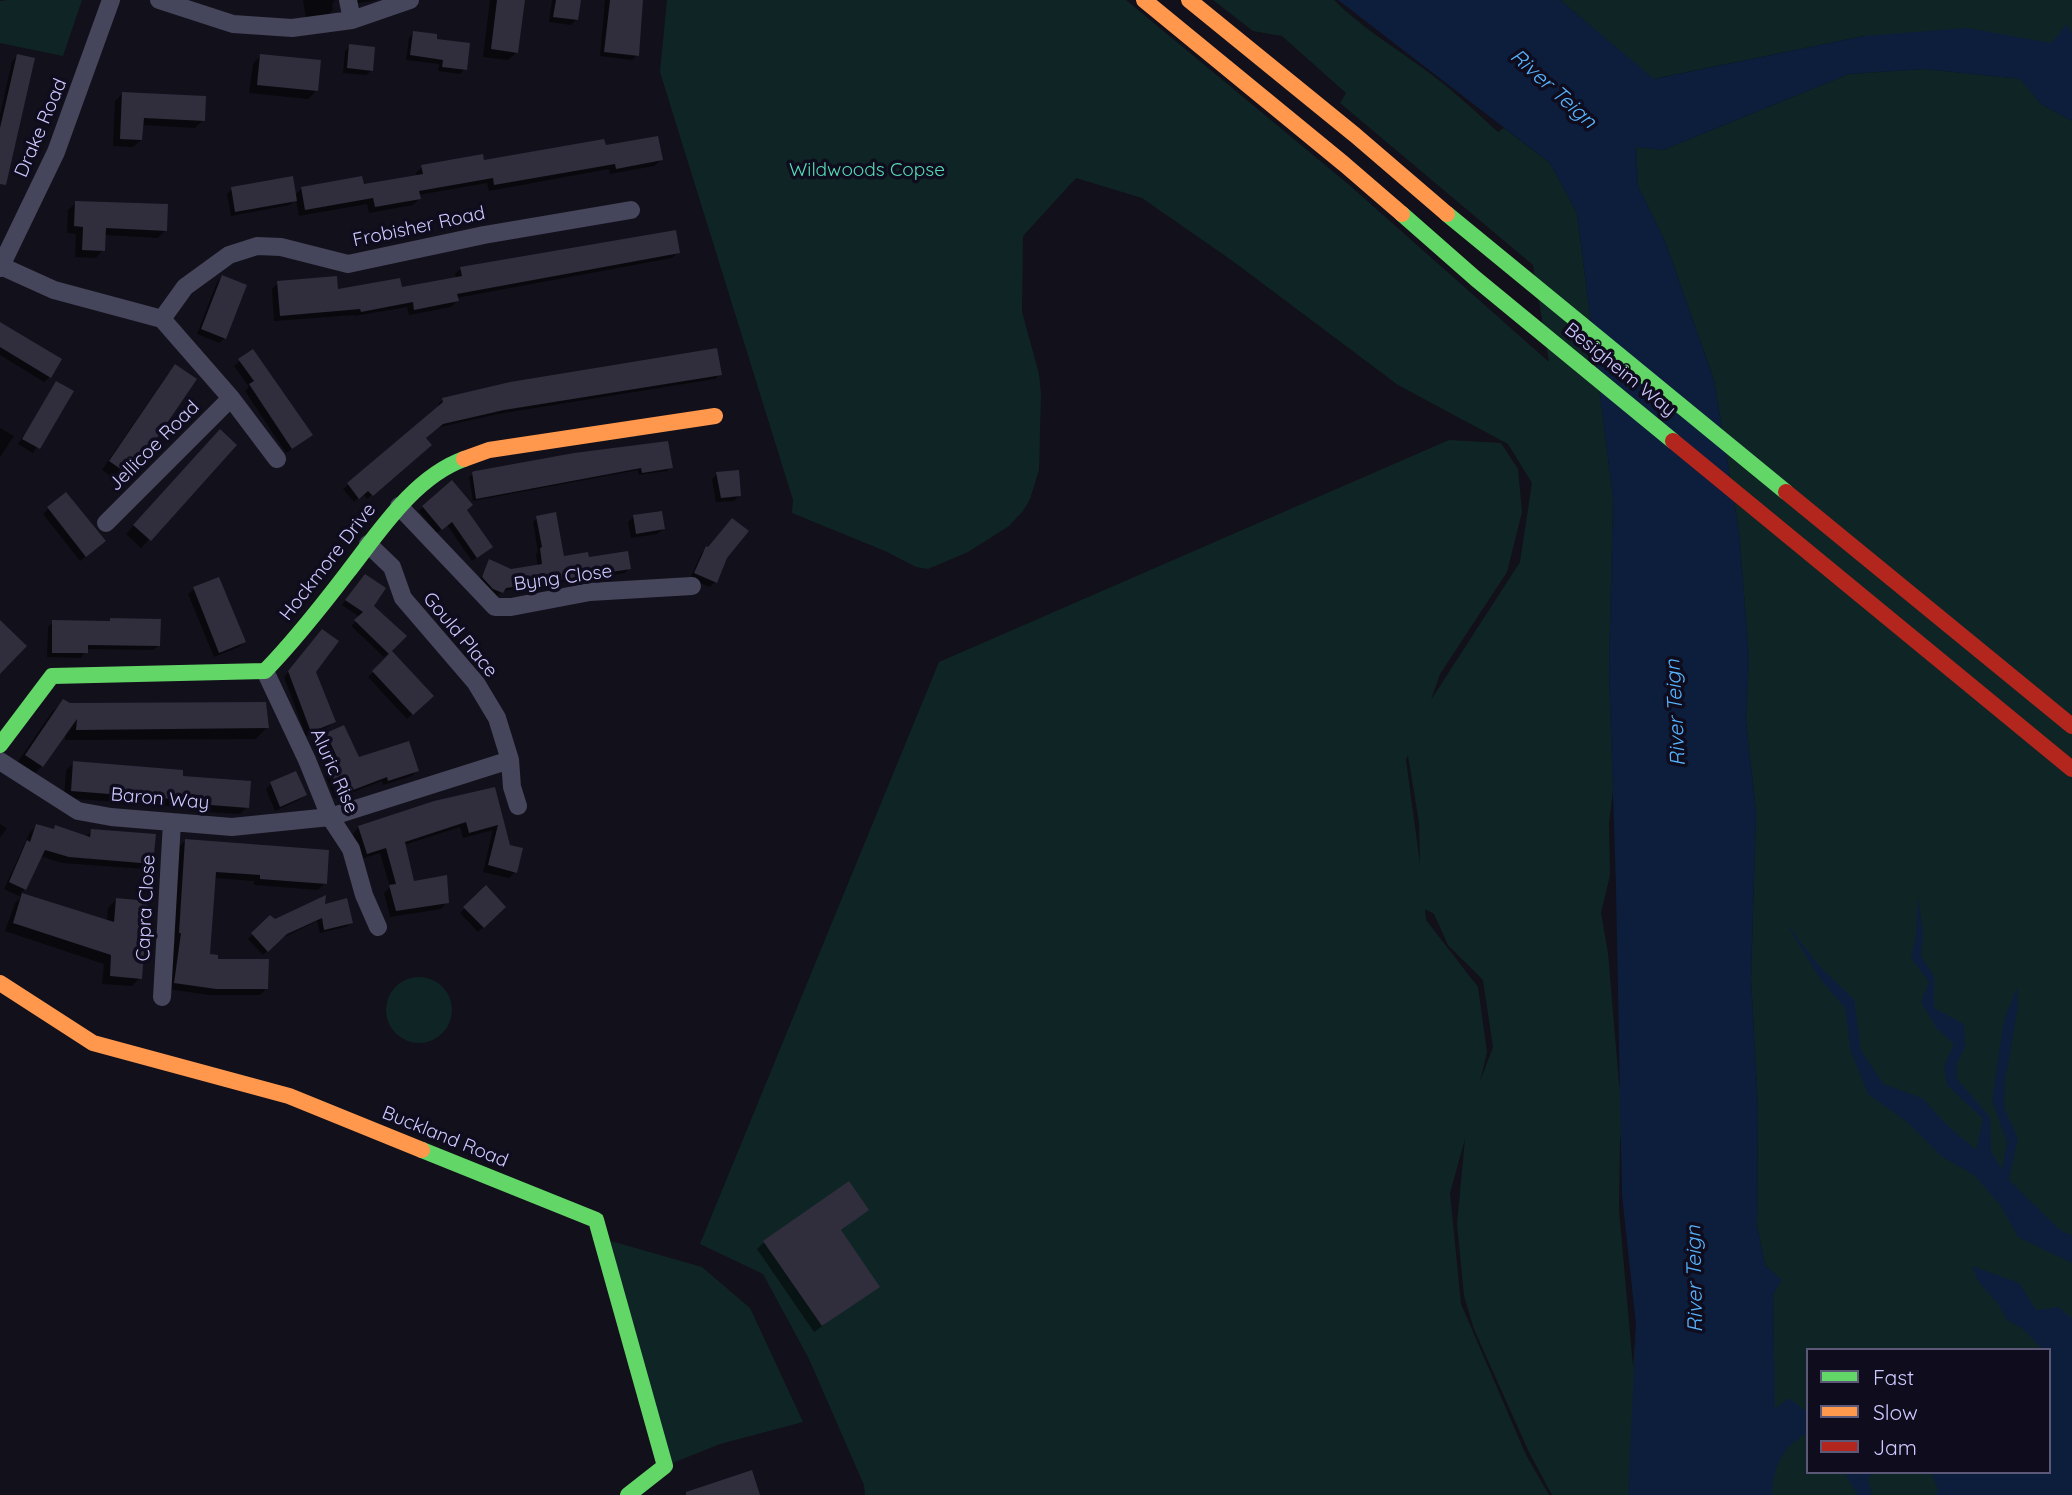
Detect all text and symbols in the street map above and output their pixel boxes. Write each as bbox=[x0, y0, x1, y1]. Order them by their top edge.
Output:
water label: River Teign bbox=[1505, 44, 1601, 134]
street label: Drake Road bbox=[10, 75, 72, 181]
park label: Wildwoods Copse bbox=[789, 159, 945, 181]
street label: Frobisher Road bbox=[351, 202, 487, 252]
street label: Besigheim Way bbox=[1560, 318, 1680, 422]
street label: Jellicoe Road bbox=[104, 396, 204, 496]
street label: Hockmore Drive bbox=[275, 499, 381, 625]
street label: Byng Close bbox=[512, 560, 614, 596]
street label: Gould Place bbox=[418, 588, 502, 682]
water label: River Teign bbox=[1661, 659, 1691, 767]
street label: Aluric Rise bbox=[305, 725, 363, 817]
street label: Baron Way bbox=[110, 783, 210, 815]
street label: Capra Close bbox=[132, 854, 160, 962]
street label: Buckland Road bbox=[379, 1101, 511, 1173]
water label: River Teign bbox=[1681, 1225, 1709, 1333]
legend bbox=[1806, 1348, 2051, 1474]
text: Fast bbox=[1873, 1364, 1914, 1390]
text: Slow bbox=[1873, 1399, 1918, 1425]
text: Jam bbox=[1873, 1434, 1917, 1460]

